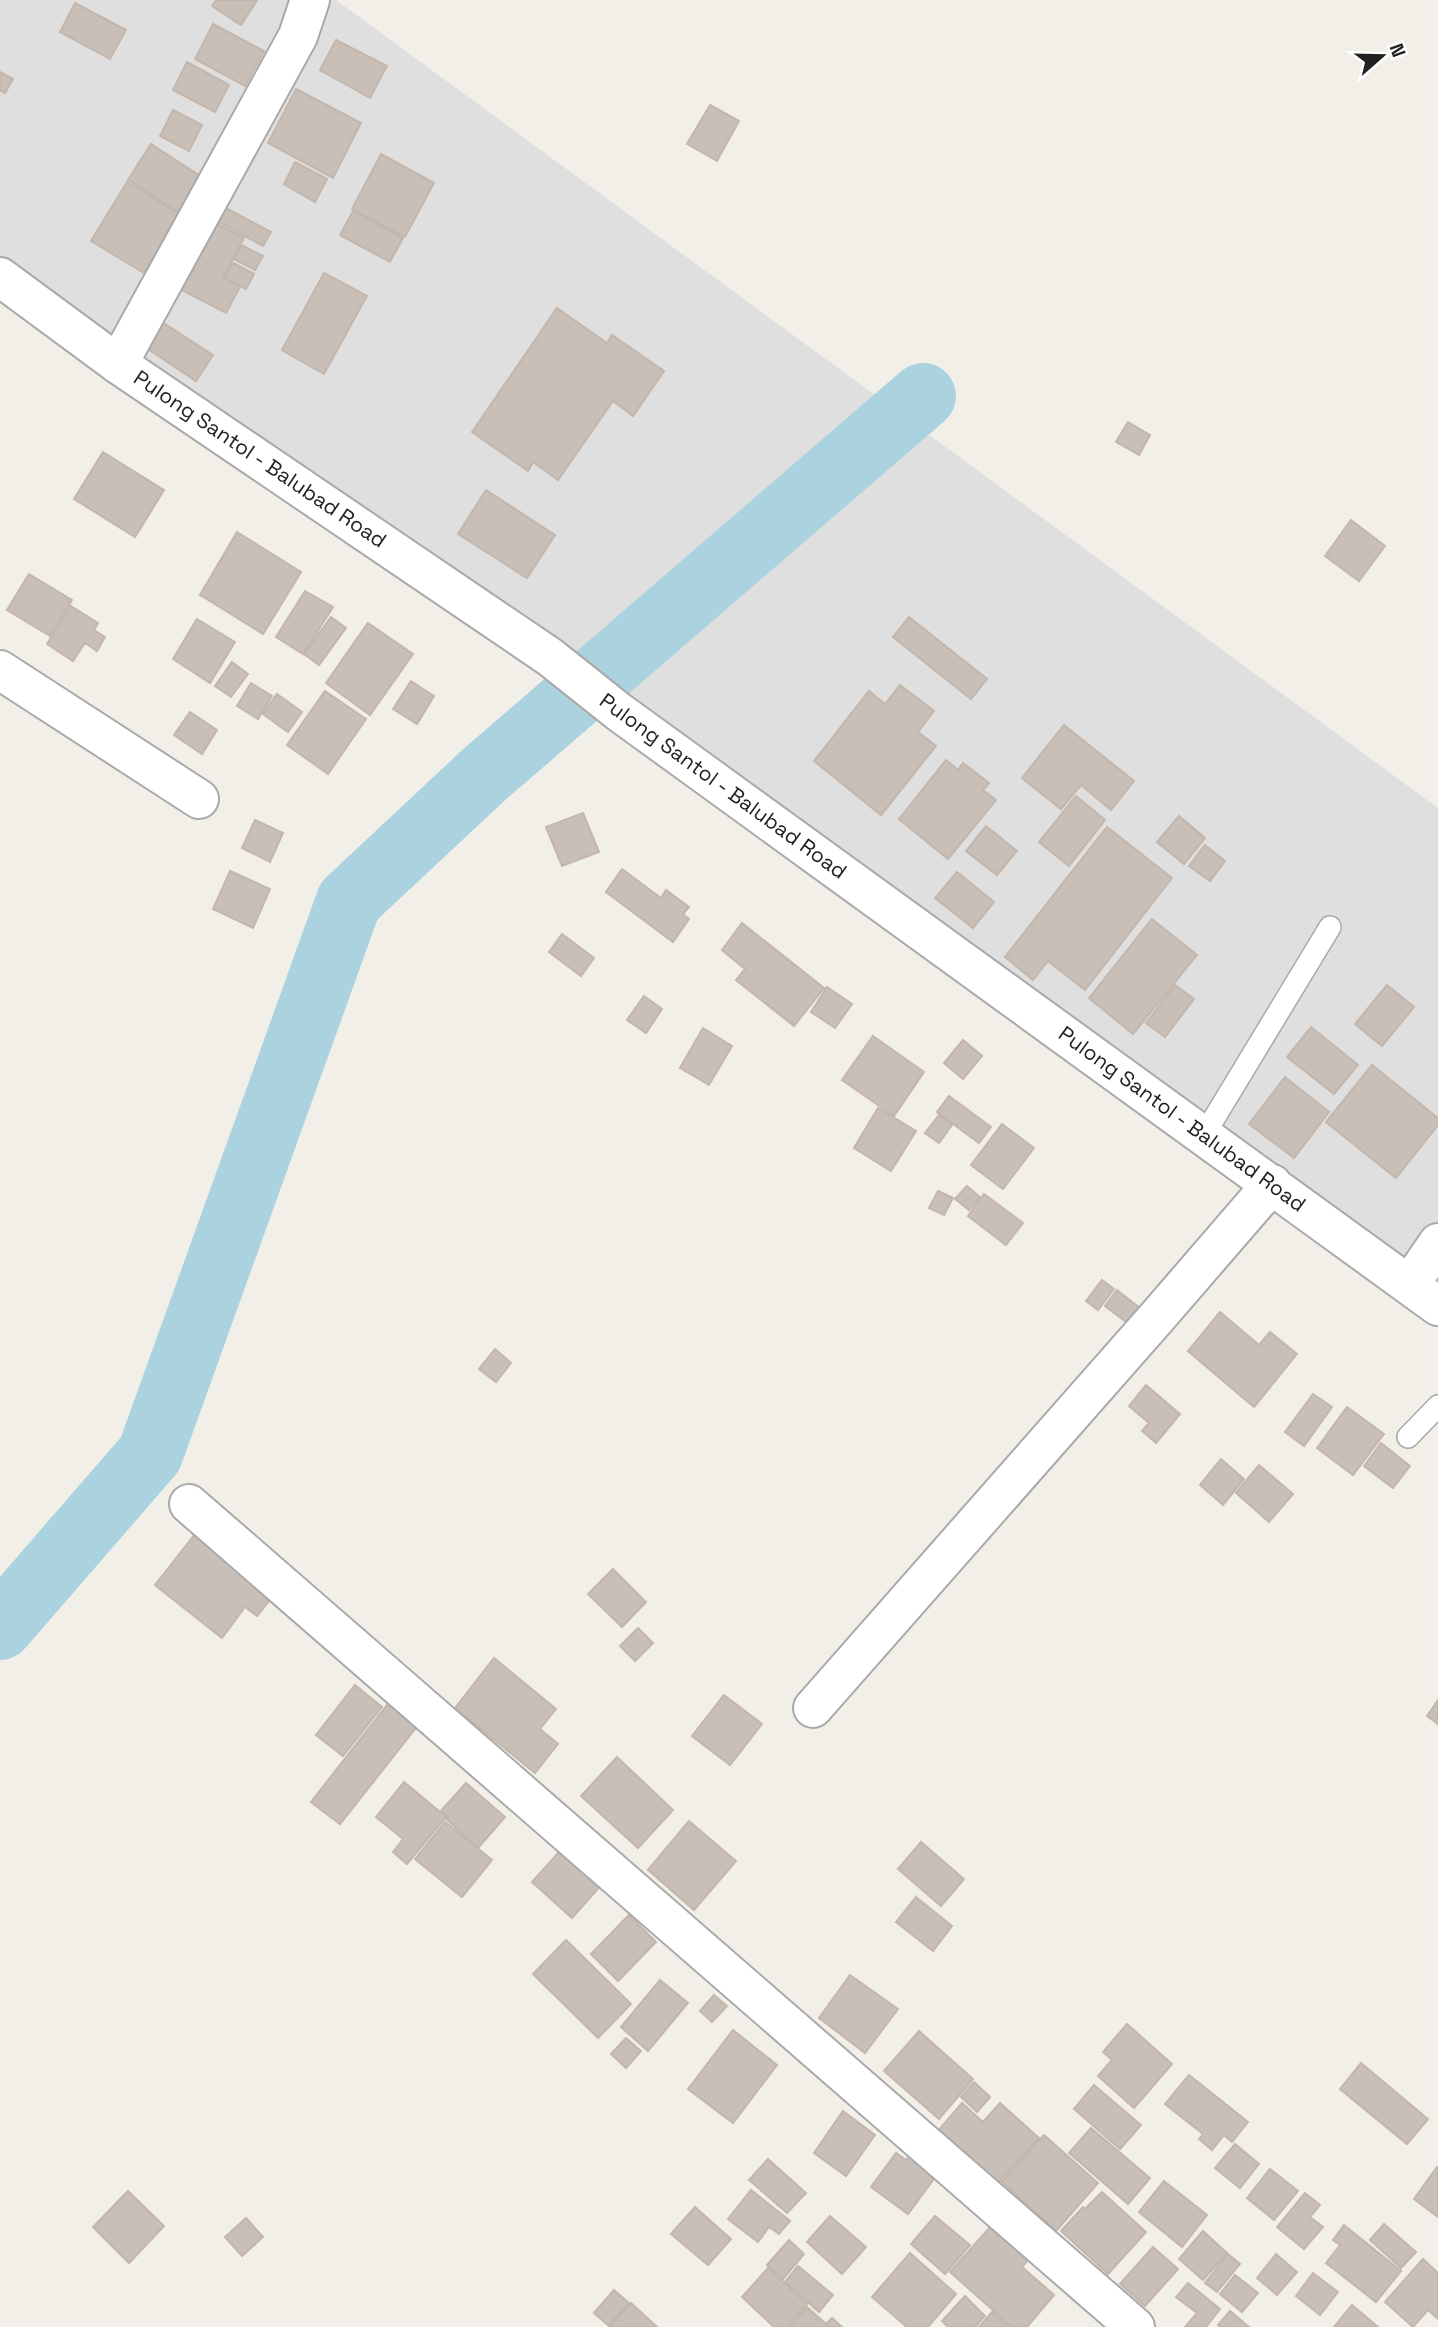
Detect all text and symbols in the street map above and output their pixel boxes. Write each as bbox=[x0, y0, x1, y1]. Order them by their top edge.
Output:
north arrow bbox=[1347, 21, 1417, 91]
text: N bbox=[1384, 40, 1411, 61]
street label: Pulong Santol - Balubad Road bbox=[129, 364, 392, 553]
street label: Pulong Santol - Balubad Road bbox=[594, 687, 852, 884]
street label: Pulong Santol - Balubad Road bbox=[1053, 1020, 1311, 1217]

